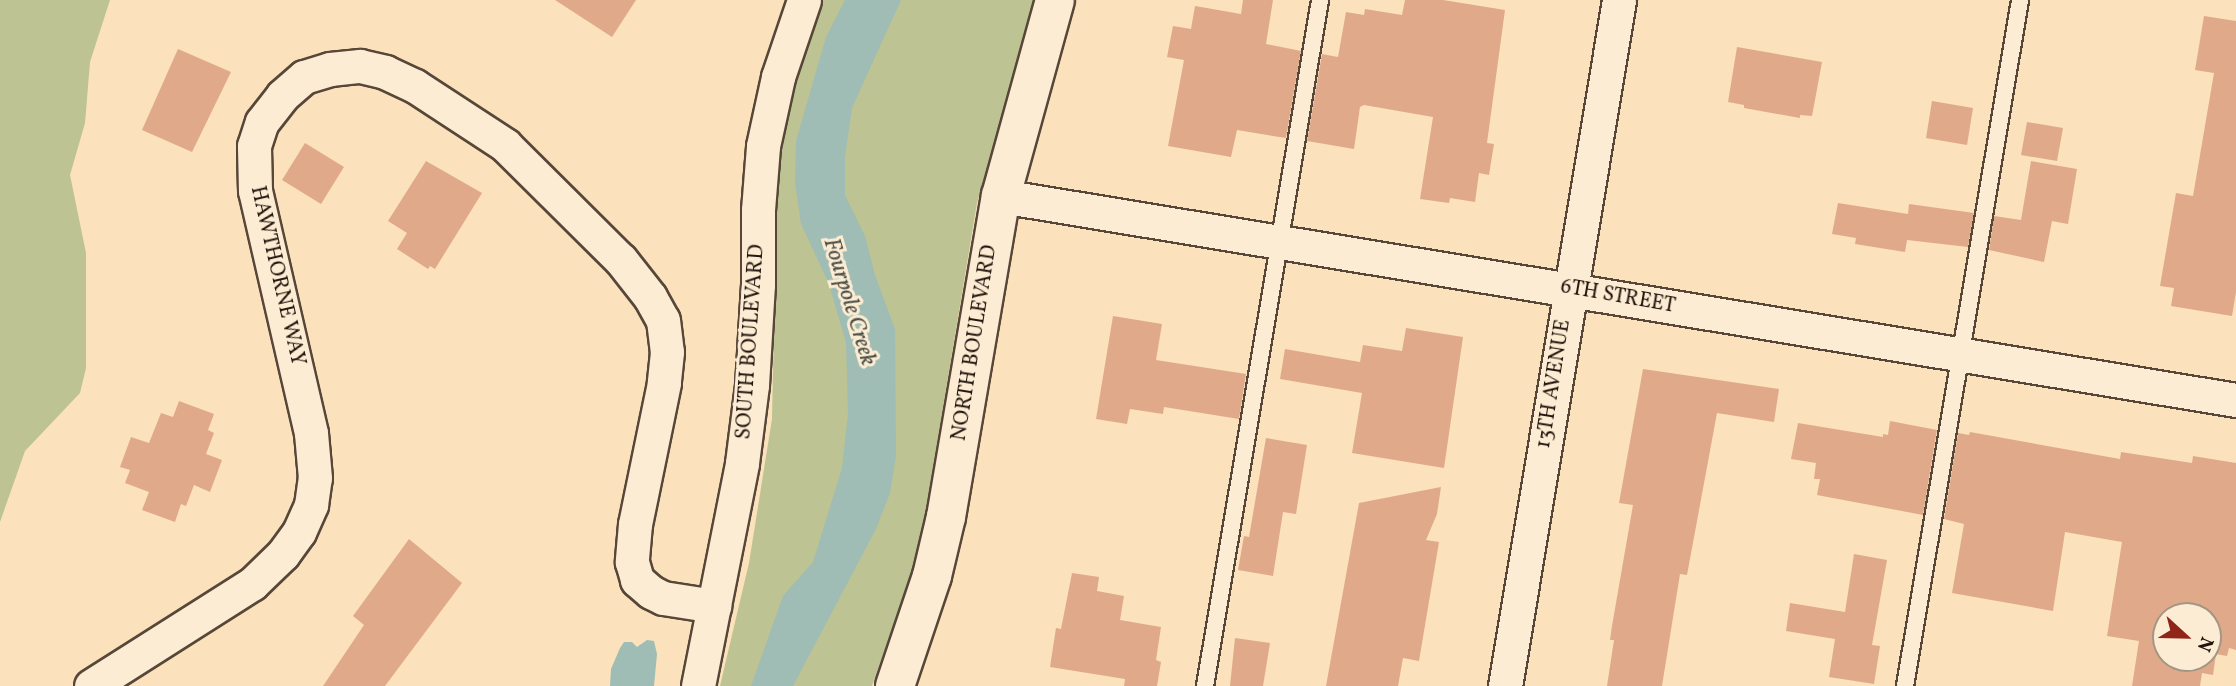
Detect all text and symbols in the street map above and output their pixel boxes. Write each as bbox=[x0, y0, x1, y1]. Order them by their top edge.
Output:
street label: HAWTHORNE WAY bbox=[244, 183, 310, 369]
water label: Fourpole Creek bbox=[817, 235, 881, 369]
street label: NORTH BOULEVARD bbox=[947, 243, 1003, 443]
street label: SOUTH BOULEVARD bbox=[732, 244, 770, 440]
street label: 6TH STREET bbox=[1559, 274, 1677, 320]
street label: 13TH AVENUE bbox=[1531, 318, 1577, 450]
north arrow bbox=[2152, 602, 2222, 672]
text: N bbox=[2190, 633, 2219, 655]

